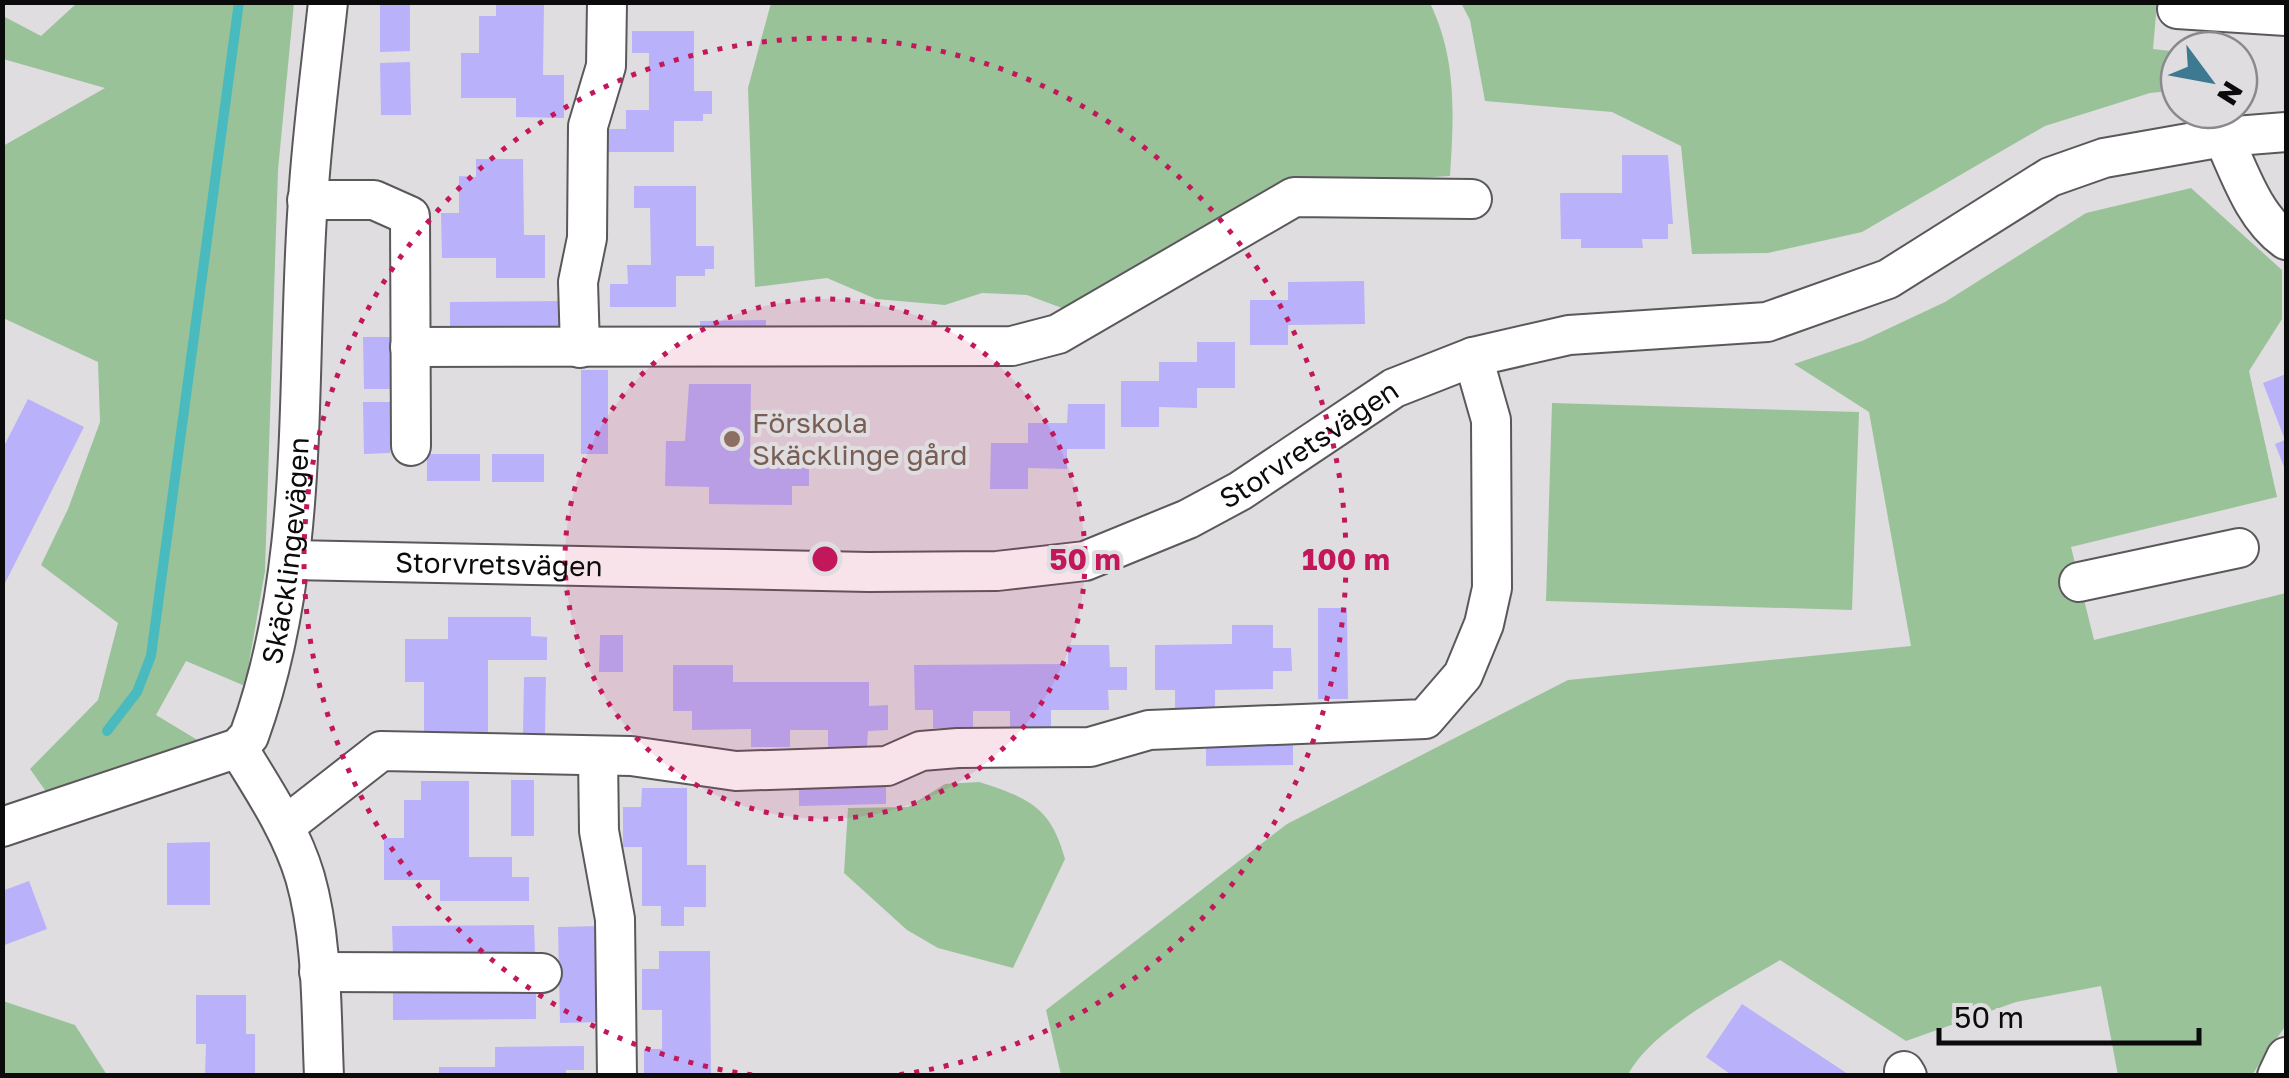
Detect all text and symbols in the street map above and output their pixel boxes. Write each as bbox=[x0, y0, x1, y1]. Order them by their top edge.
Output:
north arrow bbox=[2159, 30, 2259, 130]
text: N bbox=[2211, 76, 2250, 111]
street label: Storvretsvägen bbox=[1214, 373, 1404, 515]
place label: Förskola Skäcklinge gård bbox=[752, 406, 967, 471]
marker: Förskola Skäcklinge gård bbox=[721, 428, 743, 450]
street label: Skäcklingevägen bbox=[254, 436, 315, 667]
centre of rings bbox=[807, 541, 843, 577]
text: 50 m bbox=[1049, 541, 1121, 577]
text: 100 m bbox=[1302, 541, 1390, 577]
street label: Storvretsvägen bbox=[395, 545, 603, 582]
scale bar bbox=[1939, 983, 2199, 1045]
text: 50 m bbox=[1954, 999, 2024, 1035]

